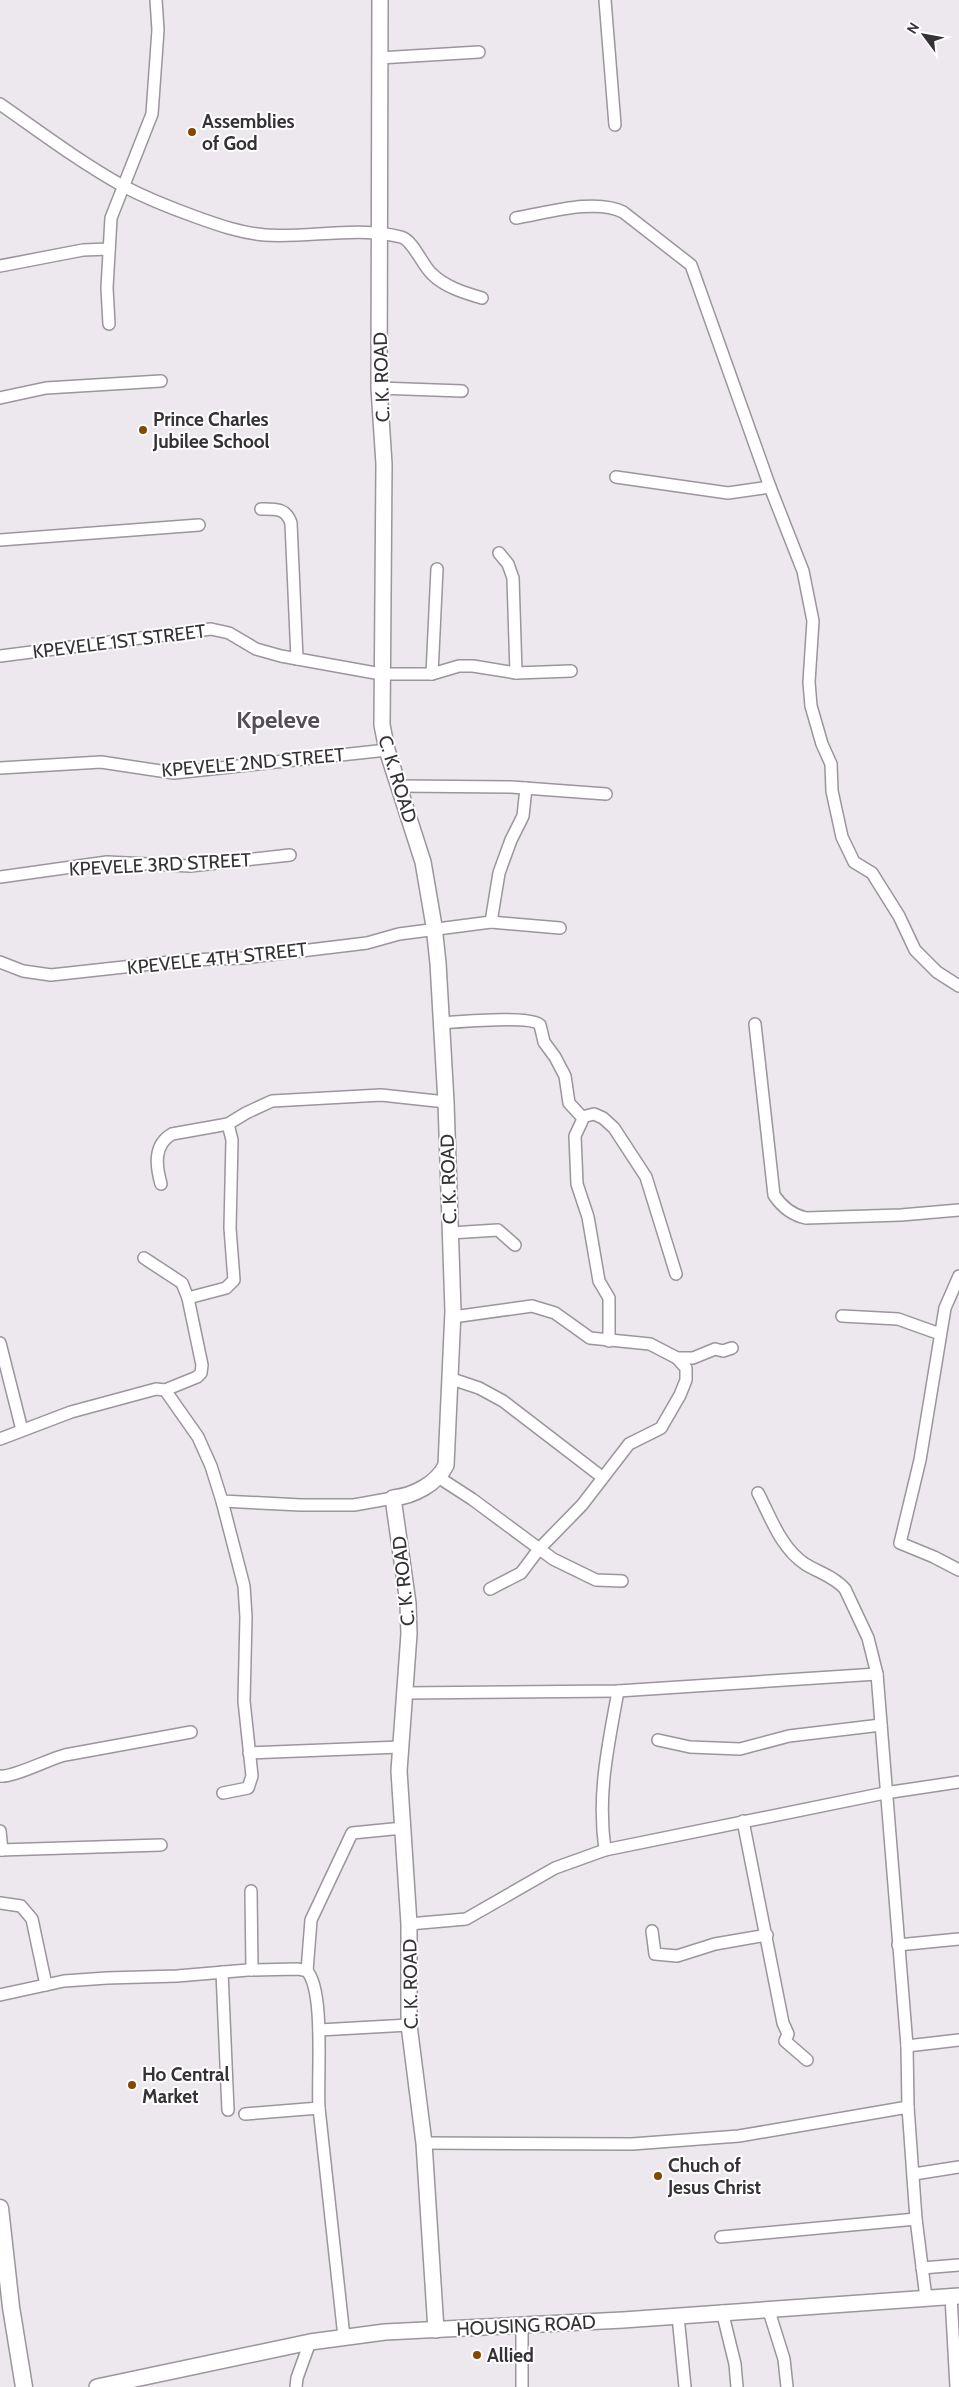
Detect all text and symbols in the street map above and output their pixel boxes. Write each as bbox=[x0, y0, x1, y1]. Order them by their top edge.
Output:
north arrow bbox=[899, 10, 949, 60]
text: N bbox=[903, 19, 923, 37]
place label: Assemblies of God bbox=[202, 110, 294, 155]
marker: Assemblies of God bbox=[186, 126, 198, 138]
street label: C. K. ROAD bbox=[368, 331, 395, 423]
place label: Prince Charles Jubilee School bbox=[152, 408, 270, 453]
marker: Prince Charles Jubilee School bbox=[137, 424, 149, 436]
street label: KPEVELE 1ST STREET bbox=[31, 619, 207, 664]
district label: Kpeleve bbox=[236, 705, 320, 734]
street label: C. K. ROAD bbox=[373, 733, 422, 826]
street label: KPEVELE 2ND STREET bbox=[160, 743, 346, 782]
street label: KPEVELE 3RD STREET bbox=[68, 848, 252, 881]
street label: KPEVELE 4TH STREET bbox=[126, 938, 308, 979]
street label: C. K. ROAD bbox=[435, 1133, 462, 1225]
street label: C. K. ROAD bbox=[387, 1535, 420, 1627]
street label: C. K. ROAD bbox=[398, 1938, 423, 2029]
place label: Ho Central Market bbox=[142, 2063, 229, 2108]
marker: Ho Central Market bbox=[126, 2079, 138, 2091]
place label: Chuch of Jesus Christ bbox=[667, 2154, 762, 2199]
marker: Chuch of Jesus Christ bbox=[652, 2170, 664, 2182]
street label: HOUSING ROAD bbox=[456, 2310, 596, 2341]
place label: Allied bbox=[487, 2344, 534, 2367]
marker: Allied bbox=[471, 2349, 483, 2361]

